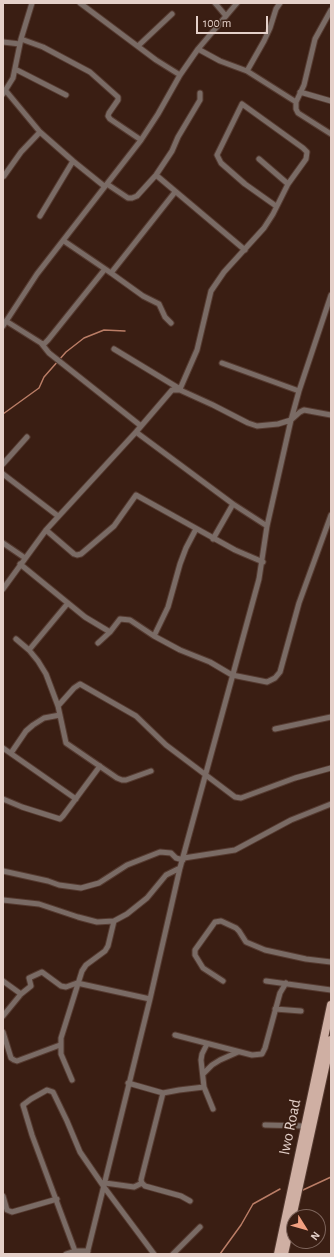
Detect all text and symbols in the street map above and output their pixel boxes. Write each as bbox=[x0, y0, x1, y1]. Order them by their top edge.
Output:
scale bar bbox=[198, 8, 270, 34]
text: 100 m bbox=[203, 17, 231, 29]
street label: Iwo Road bbox=[275, 1097, 305, 1157]
north arrow bbox=[286, 1209, 326, 1249]
text: N bbox=[308, 1230, 322, 1242]

